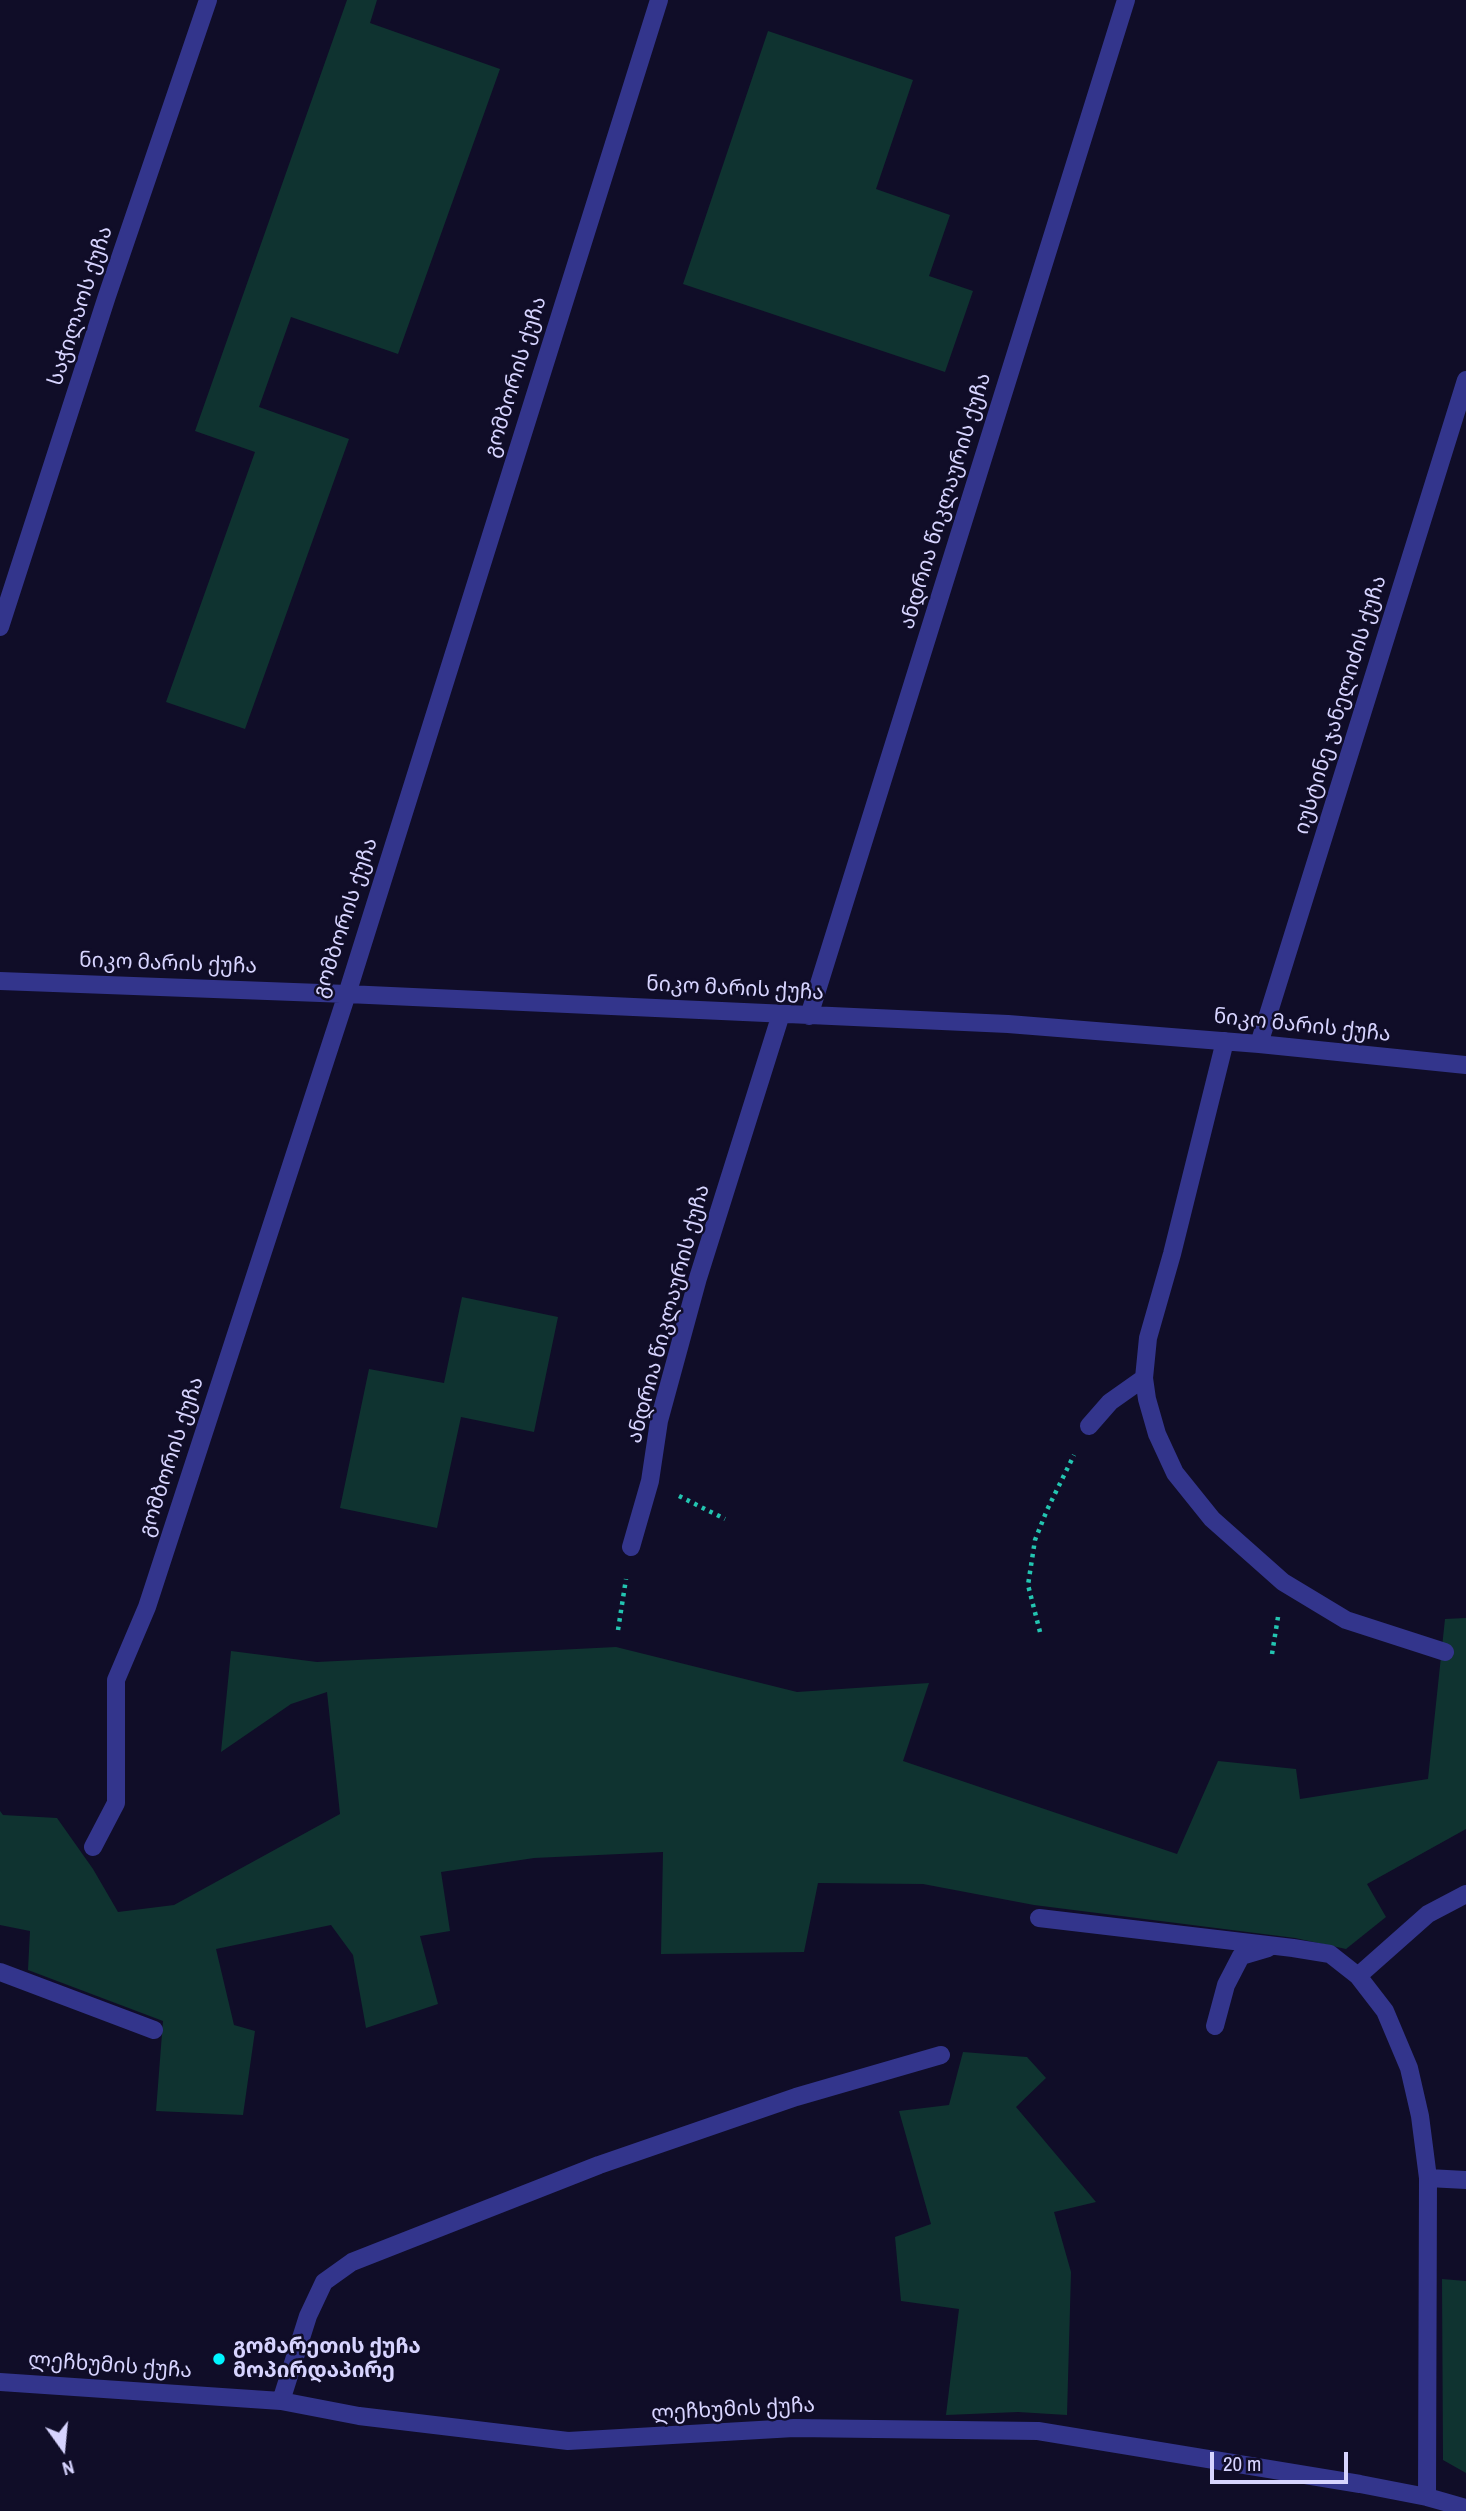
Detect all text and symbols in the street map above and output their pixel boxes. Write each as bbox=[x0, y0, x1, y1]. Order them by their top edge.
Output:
street label: საჭილაოს ქუჩა bbox=[43, 223, 119, 389]
street label: გომბორის ქუჩა bbox=[480, 294, 552, 460]
street label: ანდრია წიკლაურის ქუჩა bbox=[895, 370, 997, 632]
street label: იუსტინე ჯანელიძის ქუჩა bbox=[1290, 573, 1392, 837]
street label: გომბორის ქუჩა bbox=[308, 835, 384, 1001]
street label: ნიკო მარის ქუჩა bbox=[79, 948, 257, 980]
street label: ნიკო მარის ქუჩა bbox=[645, 972, 825, 1006]
street label: ნიკო მარის ქუჩა bbox=[1212, 1004, 1392, 1048]
street label: ანდრია წიკლაურის ქუჩა bbox=[622, 1182, 716, 1446]
street label: გომბორის ქუჩა bbox=[134, 1374, 210, 1540]
place label: გომარეთის ქუჩა მოპირდაპირე bbox=[233, 2334, 421, 2384]
street label: ლეჩხუმის ქუჩა bbox=[27, 2348, 193, 2384]
marker: გომარეთის ქუჩა მოპირდაპირე bbox=[211, 2351, 227, 2367]
street label: ლეჩხუმის ქუჩა bbox=[650, 2393, 816, 2427]
north arrow bbox=[28, 2413, 98, 2483]
scale bar bbox=[1214, 2438, 1352, 2482]
text: 20 m bbox=[1223, 2449, 1261, 2478]
text: N bbox=[60, 2454, 77, 2482]

